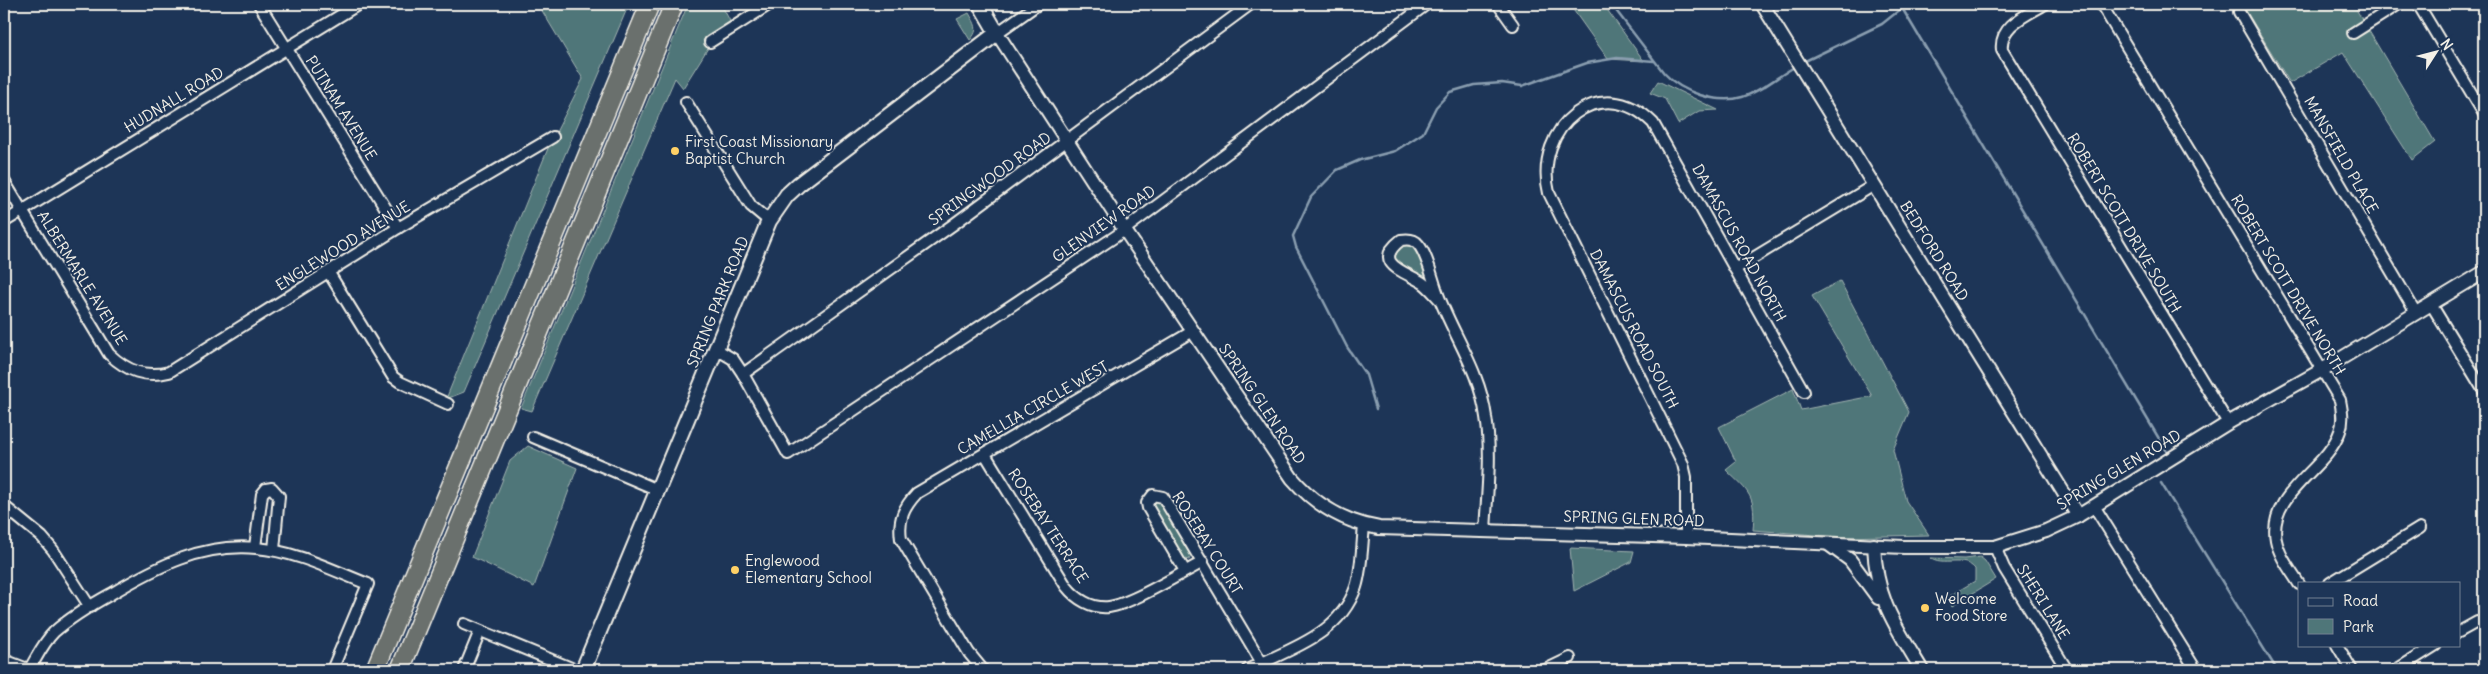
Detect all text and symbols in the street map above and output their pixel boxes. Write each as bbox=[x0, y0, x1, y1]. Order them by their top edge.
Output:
north arrow bbox=[2410, 28, 2460, 78]
text: N bbox=[2436, 35, 2457, 54]
street label: PUTNAM AVENUE bbox=[302, 52, 381, 164]
street label: HUDNALL ROAD bbox=[120, 62, 227, 137]
street label: MANSFIELD PLACE bbox=[2300, 93, 2383, 217]
street label: SPRINGWOOD ROAD bbox=[925, 128, 1055, 229]
street label: ROBERT SCOTT DRIVE SOUTH bbox=[2063, 130, 2186, 316]
place label: First Coast Missionary Baptist Church bbox=[685, 132, 833, 168]
marker: First Coast Missionary Baptist Church bbox=[669, 145, 681, 157]
street label: DAMASCUS ROAD NORTH bbox=[1688, 161, 1791, 325]
street label: GLENVIEW ROAD bbox=[1049, 181, 1159, 266]
street label: ROBERT SCOTT DRIVE NORTH bbox=[2227, 191, 2350, 379]
street label: ENGLEWOOD AVENUE bbox=[272, 196, 414, 295]
street label: BEDFORD ROAD bbox=[1896, 197, 1973, 304]
street label: ALBERMARLE AVENUE bbox=[33, 207, 132, 349]
street label: SPRING PARK ROAD bbox=[682, 233, 753, 370]
street label: DAMASCUS ROAD SOUTH bbox=[1586, 246, 1683, 412]
street label: SPRING GLEN ROAD bbox=[1215, 340, 1310, 468]
street label: CAMELLIA CIRCLE WEST bbox=[954, 356, 1112, 459]
street label: SPRING GLEN ROAD bbox=[2053, 425, 2184, 514]
street label: ROSEBAY TERRACE bbox=[1004, 465, 1093, 587]
street label: ROSEBAY COURT bbox=[1168, 488, 1247, 598]
street label: SPRING GLEN ROAD bbox=[1563, 507, 1705, 530]
place label: Englewood Elementary School bbox=[745, 551, 872, 587]
street label: SHERI LANE bbox=[2013, 561, 2074, 643]
marker: Englewood Elementary School bbox=[729, 564, 741, 576]
legend bbox=[2298, 582, 2460, 646]
place label: Welcome Food Store bbox=[1935, 589, 2007, 625]
text: Road bbox=[2343, 591, 2378, 610]
marker: Welcome Food Store bbox=[1919, 602, 1931, 614]
text: Park bbox=[2343, 617, 2374, 636]

